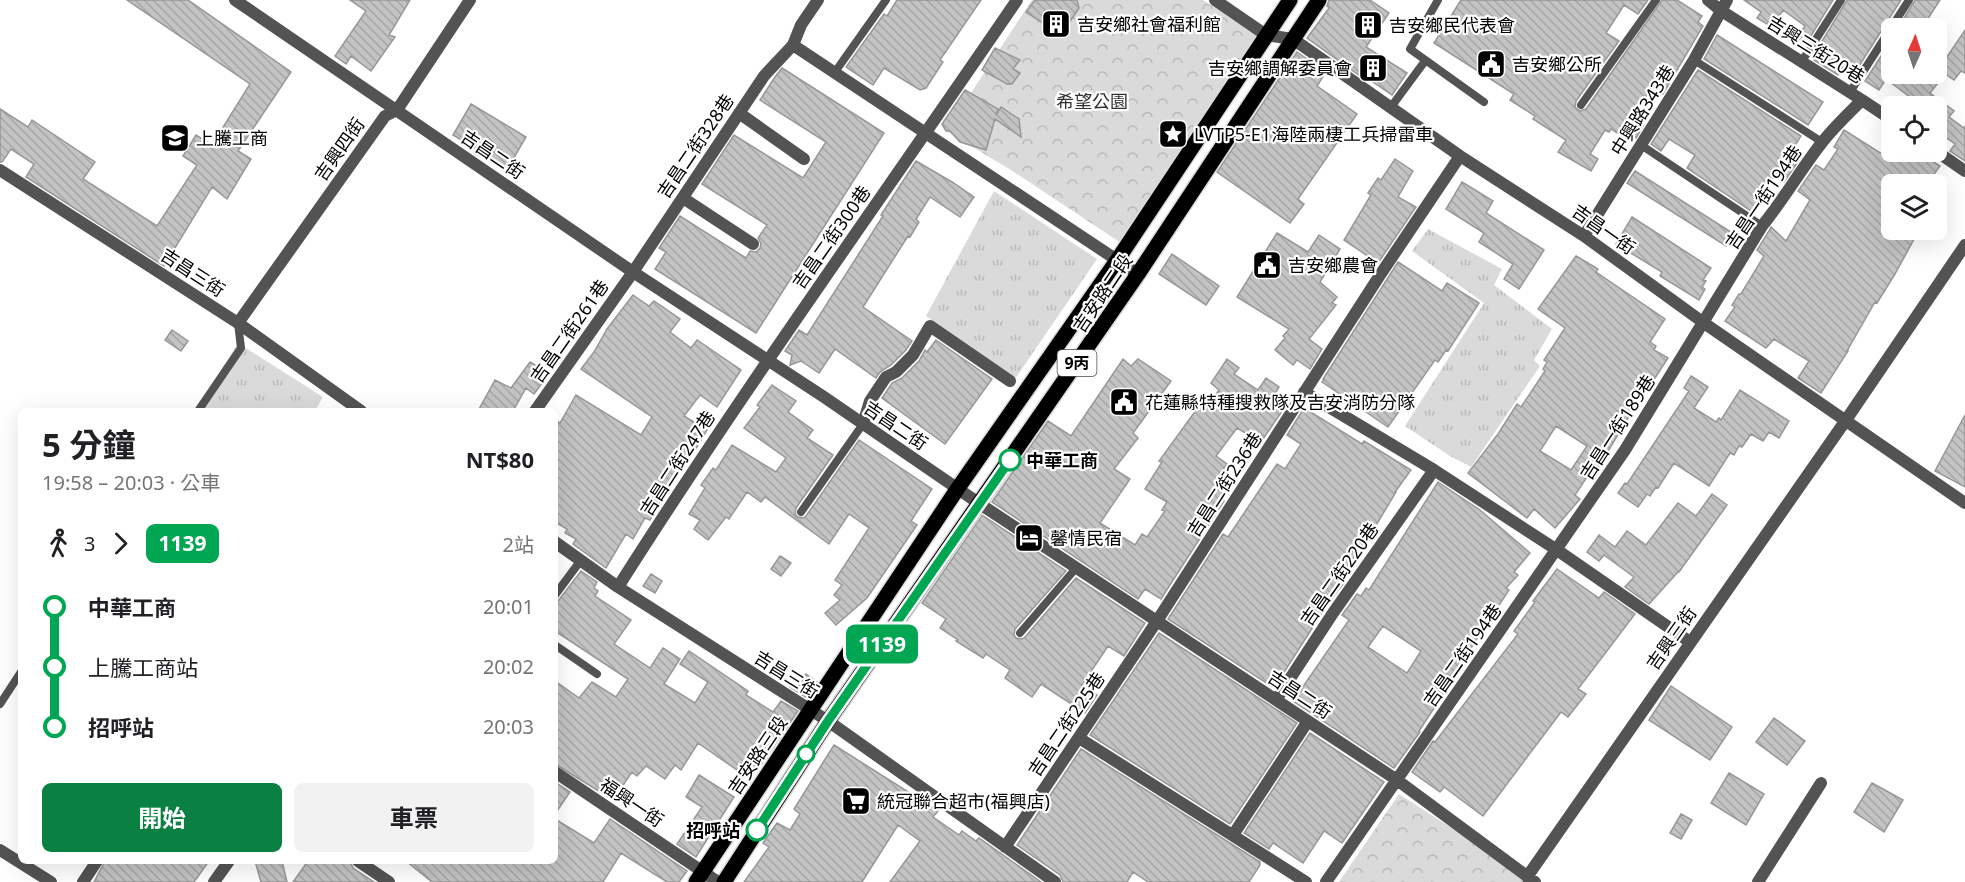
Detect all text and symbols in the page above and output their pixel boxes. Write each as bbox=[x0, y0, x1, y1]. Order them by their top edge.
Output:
building icon: 吉安鄉社會福利館 bbox=[1040, 8, 1072, 40]
building icon: 吉安鄉民代表會 bbox=[1352, 9, 1384, 41]
street label: 吉興三街20巷 bbox=[1763, 10, 1869, 88]
place label: 吉安鄉社會福利館 bbox=[1077, 12, 1221, 36]
place label: 吉安鄉民代表會 bbox=[1389, 13, 1515, 37]
north arrow bbox=[1881, 18, 1947, 84]
map controls bbox=[1881, 18, 1947, 240]
public building icon: 吉安鄉公所 bbox=[1475, 48, 1507, 80]
building icon: 吉安鄉調解委員會 bbox=[1357, 52, 1389, 84]
place label: 吉安鄉公所 bbox=[1512, 52, 1602, 76]
place label: 吉安鄉調解委員會 bbox=[1208, 56, 1352, 80]
street label: 中興路343巷 bbox=[1605, 60, 1679, 160]
street label: 吉昌二街328巷 bbox=[651, 89, 739, 203]
park label: 希望公園 bbox=[1056, 89, 1128, 113]
button: locate bbox=[1881, 96, 1947, 162]
street label: 吉興四街 bbox=[309, 113, 369, 185]
place icon: LVTP5-E1海陸兩棲工兵掃雷車 bbox=[1157, 118, 1189, 150]
school or university icon: 上騰工商 bbox=[159, 122, 191, 154]
place label: LVTP5-E1海陸兩棲工兵掃雷車 bbox=[1194, 122, 1433, 146]
street label: 吉昌二街 bbox=[456, 124, 530, 184]
place label: 上騰工商 bbox=[196, 126, 268, 150]
street label: 吉昌一街194巷 bbox=[1719, 140, 1807, 254]
button: layers bbox=[1881, 174, 1947, 240]
street label: 吉昌二街300巷 bbox=[787, 181, 875, 293]
street label: 吉昌一街 bbox=[1568, 199, 1640, 259]
street label: 吉昌三街 bbox=[156, 242, 230, 302]
street label: 吉安路二段 bbox=[1067, 249, 1137, 337]
public building icon: 吉安鄉農會 bbox=[1251, 249, 1283, 281]
place label: 吉安鄉農會 bbox=[1288, 253, 1378, 277]
street label: 吉昌二街261巷 bbox=[525, 275, 613, 387]
road number: 9丙 bbox=[1058, 350, 1096, 376]
street label: 吉昌一街189巷 bbox=[1574, 370, 1660, 484]
public building icon: 花蓮縣特種搜救隊及吉安消防分隊 bbox=[1108, 386, 1140, 418]
place label: 花蓮縣特種搜救隊及吉安消防分隊 bbox=[1145, 390, 1415, 414]
street label: 吉昌二街 bbox=[859, 395, 933, 455]
street label: 吉昌二街247巷 bbox=[634, 406, 720, 520]
text: 5 分鐘 bbox=[42, 422, 135, 467]
street label: 吉昌二街236巷 bbox=[1181, 427, 1267, 541]
text: NT$80 bbox=[466, 444, 534, 474]
place label: 中華工商 bbox=[1026, 448, 1098, 472]
marker: 中華工商 bbox=[999, 449, 1021, 471]
text: 19:58 – 20:03 · 公車 bbox=[42, 469, 220, 496]
street label: 吉昌二街220巷 bbox=[1295, 518, 1383, 630]
hotel icon: 馨情民宿 bbox=[1013, 522, 1045, 554]
place label: 馨情民宿 bbox=[1050, 526, 1122, 550]
icon: walk bbox=[42, 527, 75, 560]
icon: forward bbox=[104, 527, 137, 560]
text: 1139 bbox=[158, 529, 207, 557]
text: 3 bbox=[84, 530, 95, 557]
text: 2站 bbox=[503, 531, 534, 558]
text: 中華工商 bbox=[88, 592, 176, 622]
text: 20:01 bbox=[483, 593, 534, 620]
street label: 吉昌二街194巷 bbox=[1418, 599, 1506, 711]
street label: 吉興三街 bbox=[1641, 602, 1701, 674]
line badge: 1139 bbox=[840, 624, 924, 664]
text: 1139 bbox=[858, 630, 906, 658]
street label: 吉昌三街 bbox=[750, 645, 824, 703]
text: 上騰工商站 bbox=[88, 652, 198, 682]
text: 20:02 bbox=[483, 653, 534, 680]
street label: 吉昌二街 bbox=[1263, 664, 1337, 724]
street label: 吉昌二街225巷 bbox=[1022, 667, 1110, 781]
street label: 吉安路三段 bbox=[722, 711, 792, 799]
text: 招呼站 bbox=[88, 712, 154, 742]
text: 20:03 bbox=[483, 713, 534, 740]
unlabelled marker bbox=[797, 745, 815, 763]
street label: 福興一街 bbox=[595, 772, 669, 832]
button: 開始 bbox=[42, 783, 282, 852]
button: 車票 bbox=[294, 783, 534, 852]
supermarket icon: 統冠聯合超市(福興店) bbox=[840, 785, 872, 817]
place label: 統冠聯合超市(福興店) bbox=[877, 789, 1050, 813]
place label: 招呼站 bbox=[686, 818, 740, 842]
marker: 招呼站 bbox=[746, 819, 768, 841]

